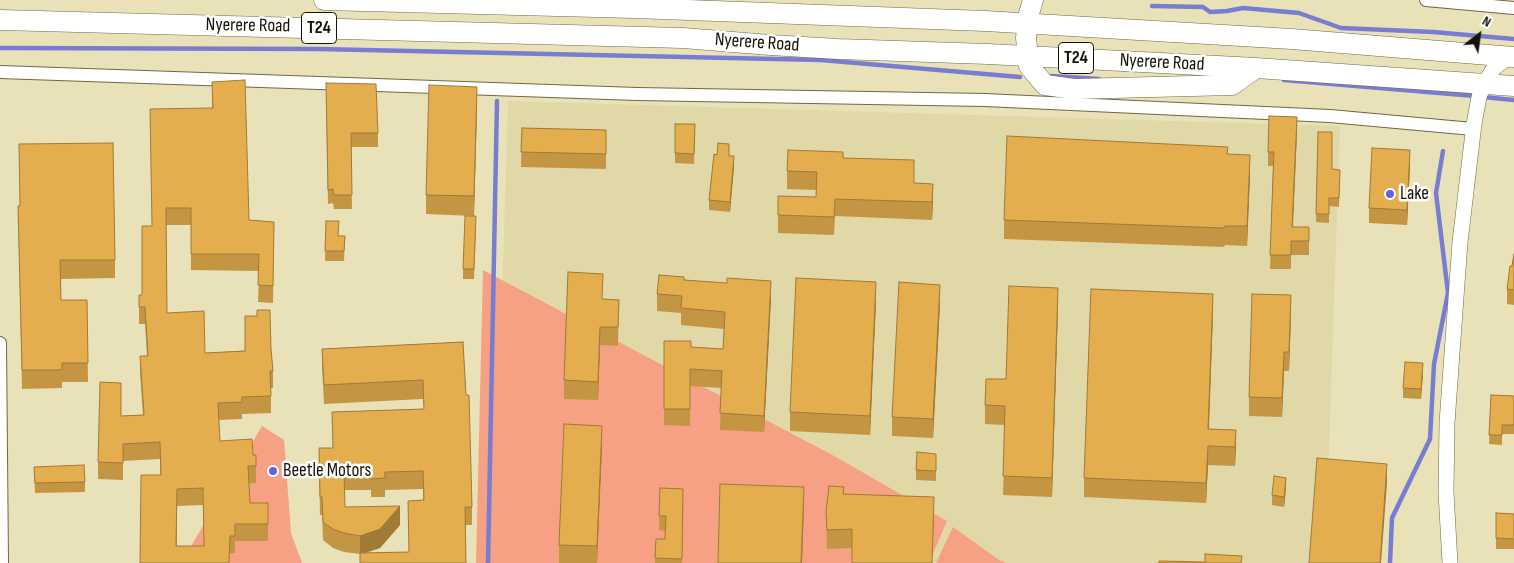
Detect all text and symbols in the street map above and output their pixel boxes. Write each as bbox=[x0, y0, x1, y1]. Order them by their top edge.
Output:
north arrow bbox=[1454, 10, 1504, 60]
road number: T24 bbox=[302, 12, 336, 44]
text: N bbox=[1479, 12, 1494, 31]
street label: Nyerere Road bbox=[205, 14, 291, 38]
street label: Nyerere Road bbox=[714, 29, 800, 57]
road number: T24 bbox=[1058, 42, 1094, 74]
street label: Nyerere Road bbox=[1119, 49, 1205, 77]
place label: Lake bbox=[1400, 183, 1429, 205]
marker: Lake bbox=[1384, 188, 1396, 200]
place label: Beetle Motors bbox=[283, 460, 371, 482]
marker: Beetle Motors bbox=[267, 465, 279, 477]

